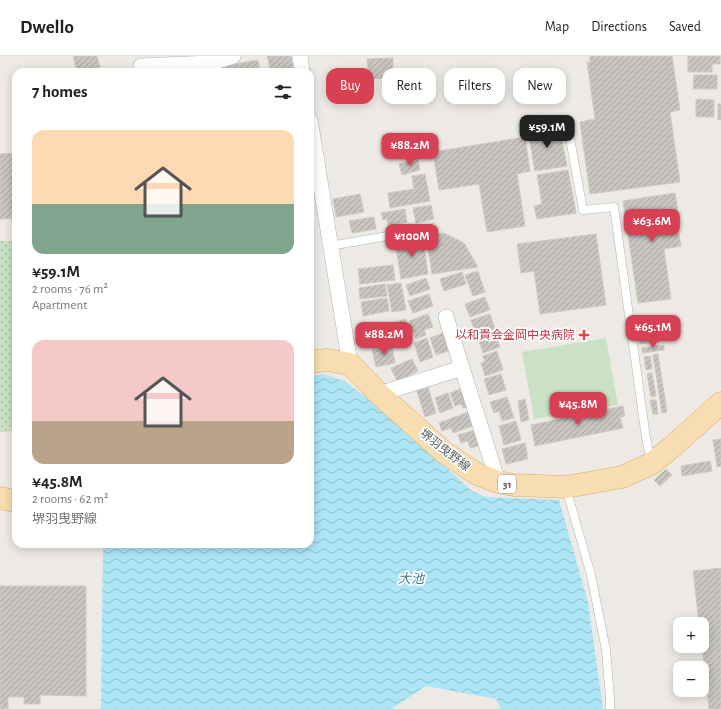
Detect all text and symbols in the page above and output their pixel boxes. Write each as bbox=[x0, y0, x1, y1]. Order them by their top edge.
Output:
text: Dwello bbox=[20, 18, 74, 37]
text: Map bbox=[545, 20, 569, 34]
text: Directions bbox=[591, 20, 647, 34]
text: Saved bbox=[669, 20, 701, 34]
chip: Buy bbox=[326, 68, 374, 104]
chip: Rent bbox=[382, 68, 436, 104]
chip: Filters bbox=[444, 68, 505, 104]
chip: New bbox=[513, 68, 566, 104]
icon: filters bbox=[272, 81, 294, 103]
text: 7 homes bbox=[32, 83, 88, 100]
pin: ¥59.1M bbox=[514, 115, 580, 149]
text: ¥59.1M bbox=[529, 121, 565, 134]
pin: ¥88.2M bbox=[377, 133, 443, 167]
text: ¥88.2M bbox=[390, 139, 430, 152]
icon: home bbox=[127, 156, 199, 228]
pin: ¥63.6M bbox=[619, 209, 685, 243]
text: ¥63.6M bbox=[633, 215, 671, 228]
pin: ¥100M bbox=[384, 224, 440, 258]
text: ¥100M bbox=[394, 230, 430, 243]
text: ¥59.1M bbox=[32, 263, 80, 280]
text: 2 rooms · 76 m² bbox=[32, 283, 108, 296]
text: Apartment bbox=[32, 299, 87, 312]
pin: ¥65.1M bbox=[620, 315, 686, 349]
text: ¥65.1M bbox=[635, 321, 671, 334]
pin: ¥88.2M bbox=[351, 322, 417, 356]
text: ¥88.2M bbox=[364, 328, 404, 341]
place label: 以和貴会金岡中央病院 bbox=[455, 328, 575, 341]
marker: 以和貴会金岡中央病院 bbox=[578, 329, 590, 341]
icon: home bbox=[127, 366, 199, 438]
pin: ¥45.8M bbox=[545, 392, 611, 426]
text: ¥45.8M bbox=[559, 398, 597, 411]
street label: 堺羽曳野線 bbox=[418, 426, 473, 473]
text: ¥45.8M bbox=[32, 473, 83, 490]
road number: 31 bbox=[498, 475, 516, 493]
text: 2 rooms · 62 m² bbox=[32, 493, 108, 506]
text: 堺羽曳野線 bbox=[32, 513, 97, 526]
water label: 大池 bbox=[398, 572, 426, 586]
map controls bbox=[673, 617, 709, 697]
button: + bbox=[673, 617, 709, 653]
button: − bbox=[673, 661, 709, 697]

